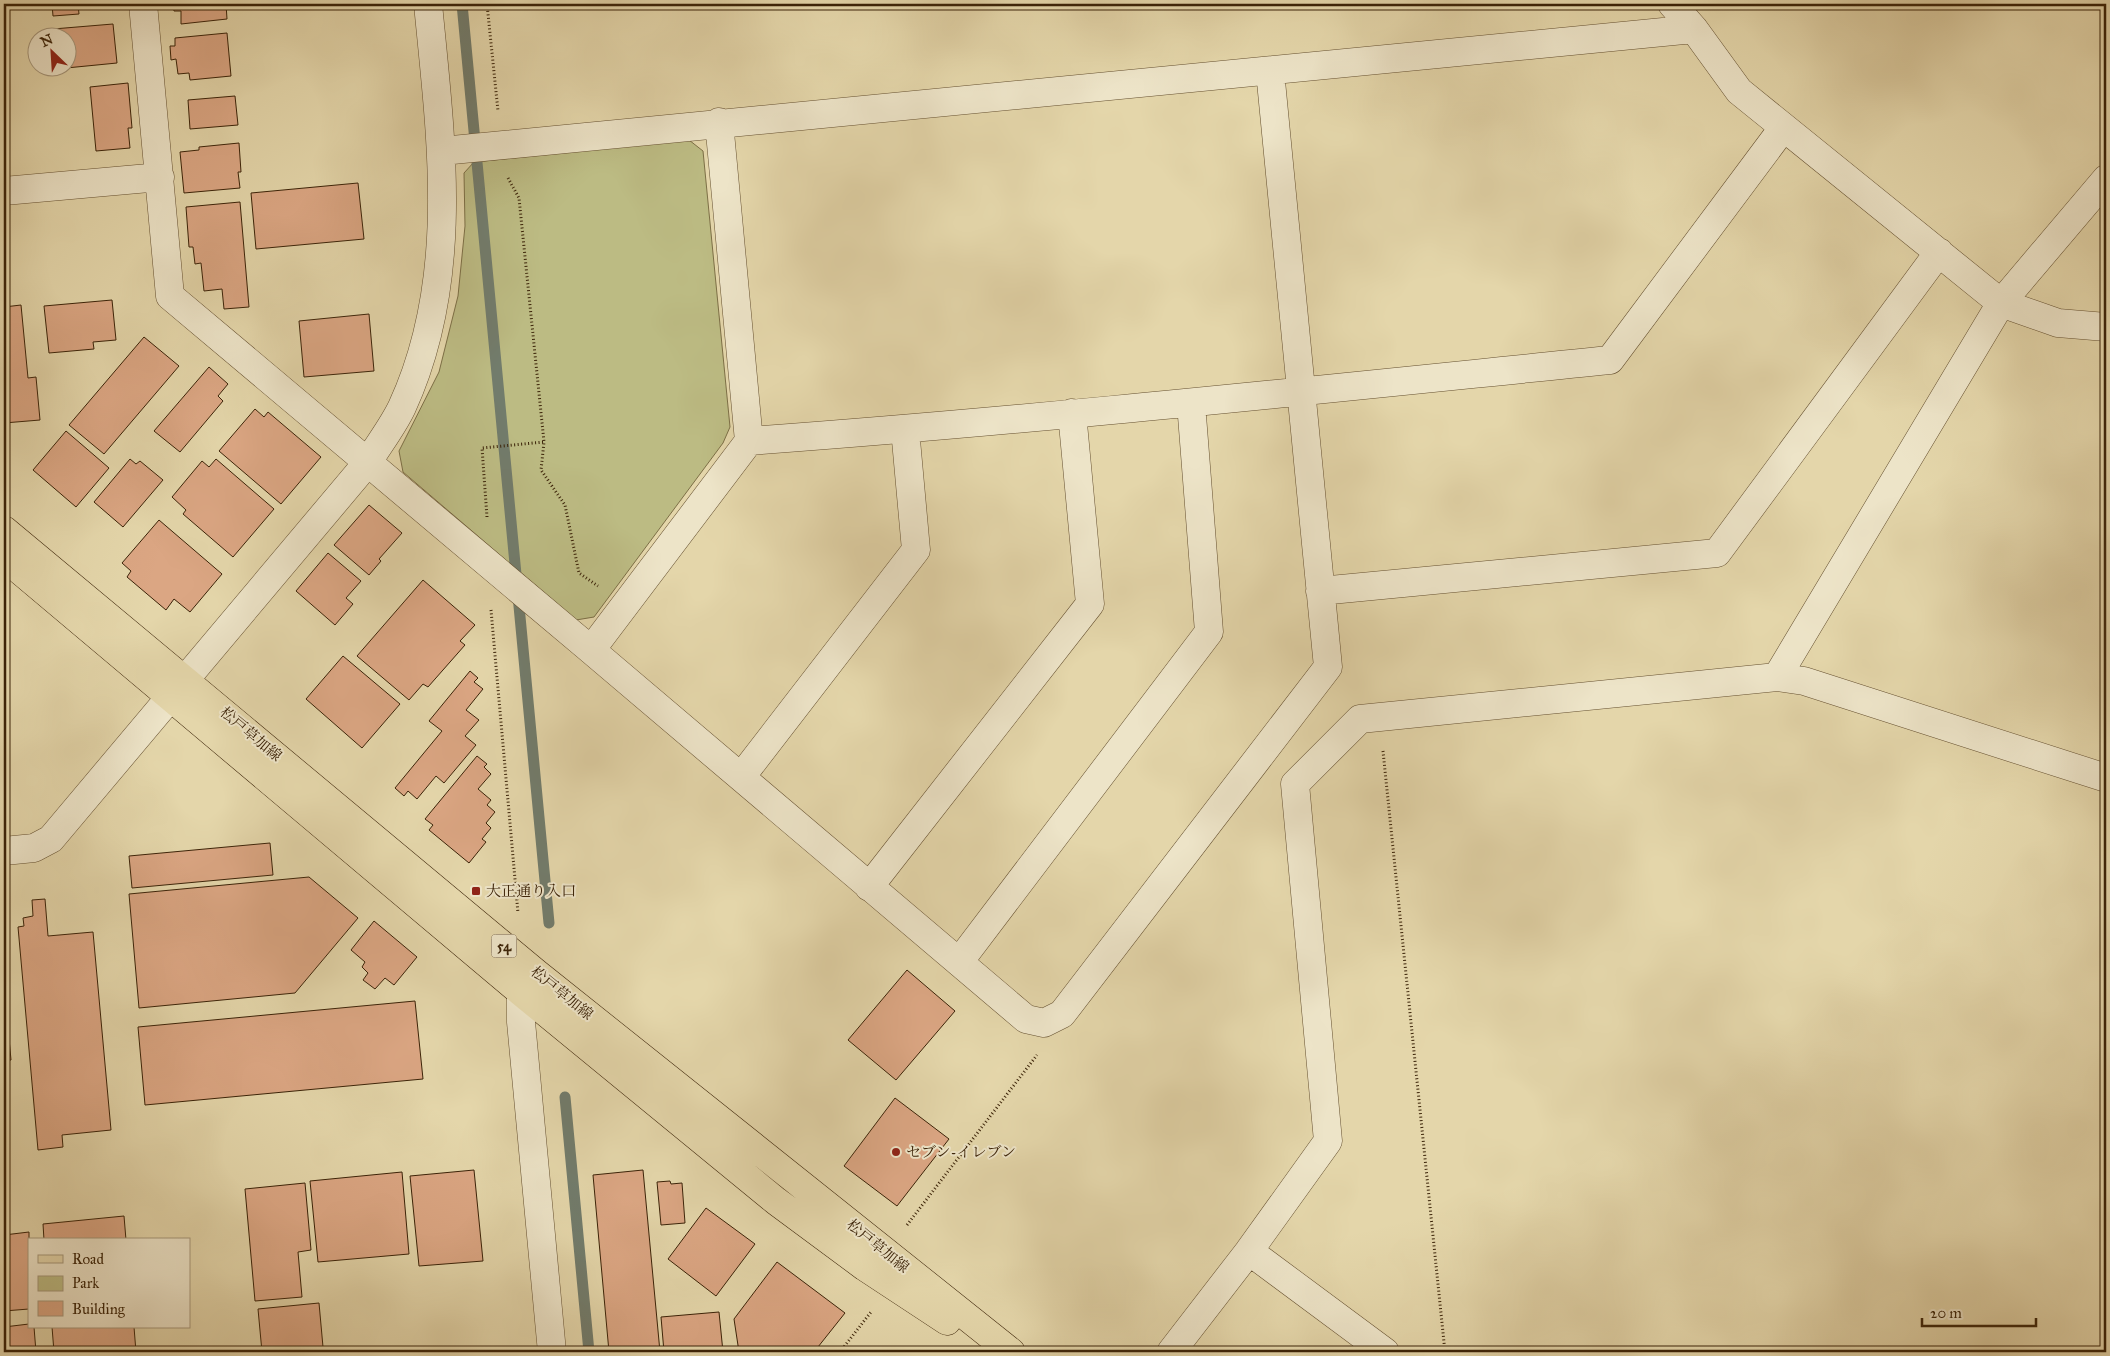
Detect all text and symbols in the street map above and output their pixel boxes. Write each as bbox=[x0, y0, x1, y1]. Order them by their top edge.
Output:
north arrow bbox=[28, 28, 78, 78]
text: N bbox=[38, 30, 56, 51]
street label: 松戸草加線 bbox=[216, 703, 286, 765]
place label: 大正通り入口 bbox=[486, 882, 576, 900]
marker: 大正通り入口 bbox=[470, 885, 482, 897]
road number: 54 bbox=[492, 934, 516, 958]
street label: 松戸草加線 bbox=[527, 962, 597, 1024]
place label: セブン-イレブン bbox=[906, 1143, 1016, 1161]
marker: セブン-イレブン bbox=[890, 1146, 902, 1158]
street label: 松戸草加線 bbox=[843, 1215, 913, 1277]
legend bbox=[28, 1238, 190, 1328]
text: Road bbox=[72, 1250, 104, 1268]
text: Park bbox=[72, 1274, 99, 1292]
scale bar bbox=[1922, 1296, 2036, 1328]
text: Building bbox=[72, 1300, 126, 1318]
text: 20 m bbox=[1930, 1304, 1962, 1322]

